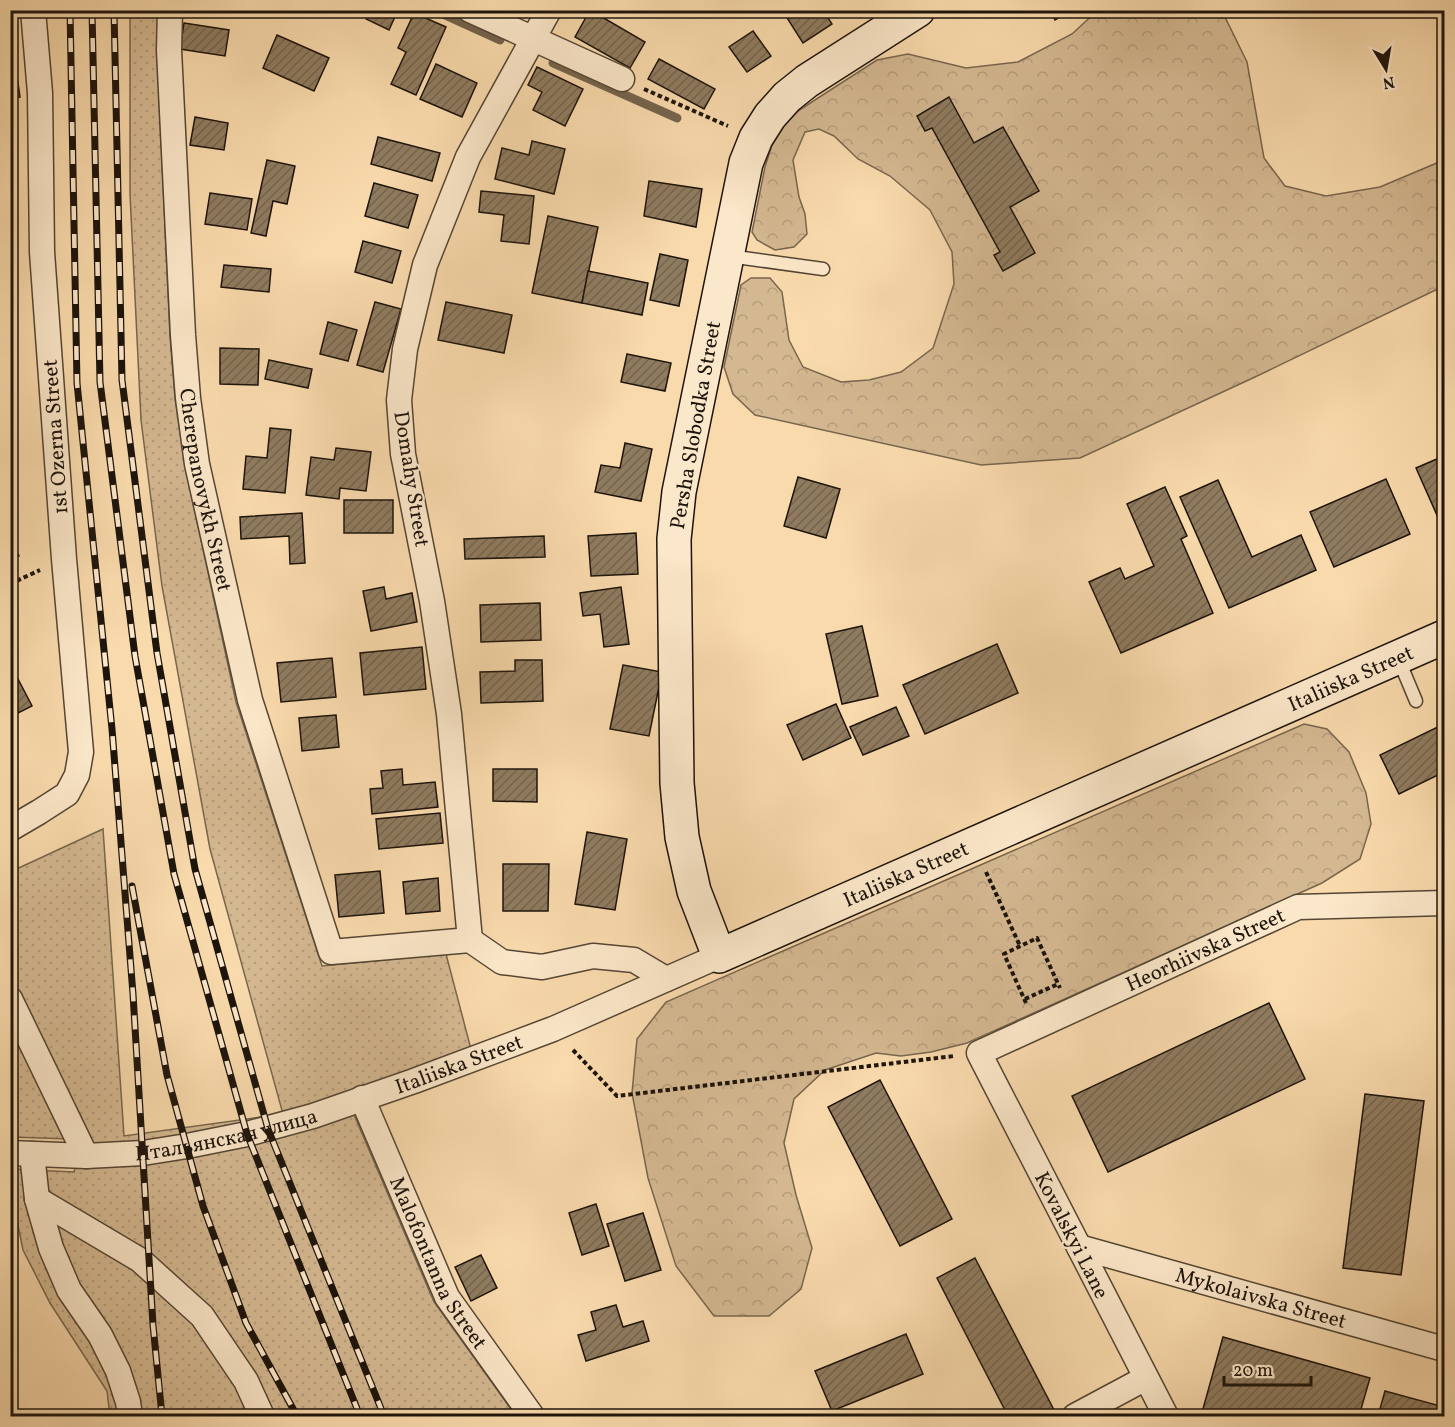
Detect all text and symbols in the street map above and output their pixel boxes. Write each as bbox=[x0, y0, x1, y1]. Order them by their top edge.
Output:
north arrow bbox=[1356, 39, 1416, 99]
text: N bbox=[1380, 70, 1396, 94]
street label: Persha Slobodka Street bbox=[664, 319, 729, 532]
street label: 1st Ozerna Street bbox=[37, 358, 76, 516]
street label: Cherepanovykh Street bbox=[171, 387, 238, 595]
street label: Domahy Street bbox=[385, 409, 436, 549]
street label: Italiiska Street bbox=[1284, 639, 1418, 720]
street label: Italiiska Street bbox=[839, 835, 974, 916]
street label: Heorhiivska Street bbox=[1121, 902, 1290, 1000]
street label: Italiiska Street bbox=[391, 1029, 527, 1102]
street label: Итальянская улица bbox=[134, 1102, 321, 1169]
street label: Kovalskyi Lane bbox=[1026, 1167, 1115, 1304]
street label: Malofontanna Street bbox=[381, 1172, 493, 1356]
street label: Mykolaivska Street bbox=[1172, 1262, 1349, 1337]
scale bar bbox=[1224, 1349, 1311, 1387]
text: 20 m bbox=[1233, 1359, 1273, 1384]

